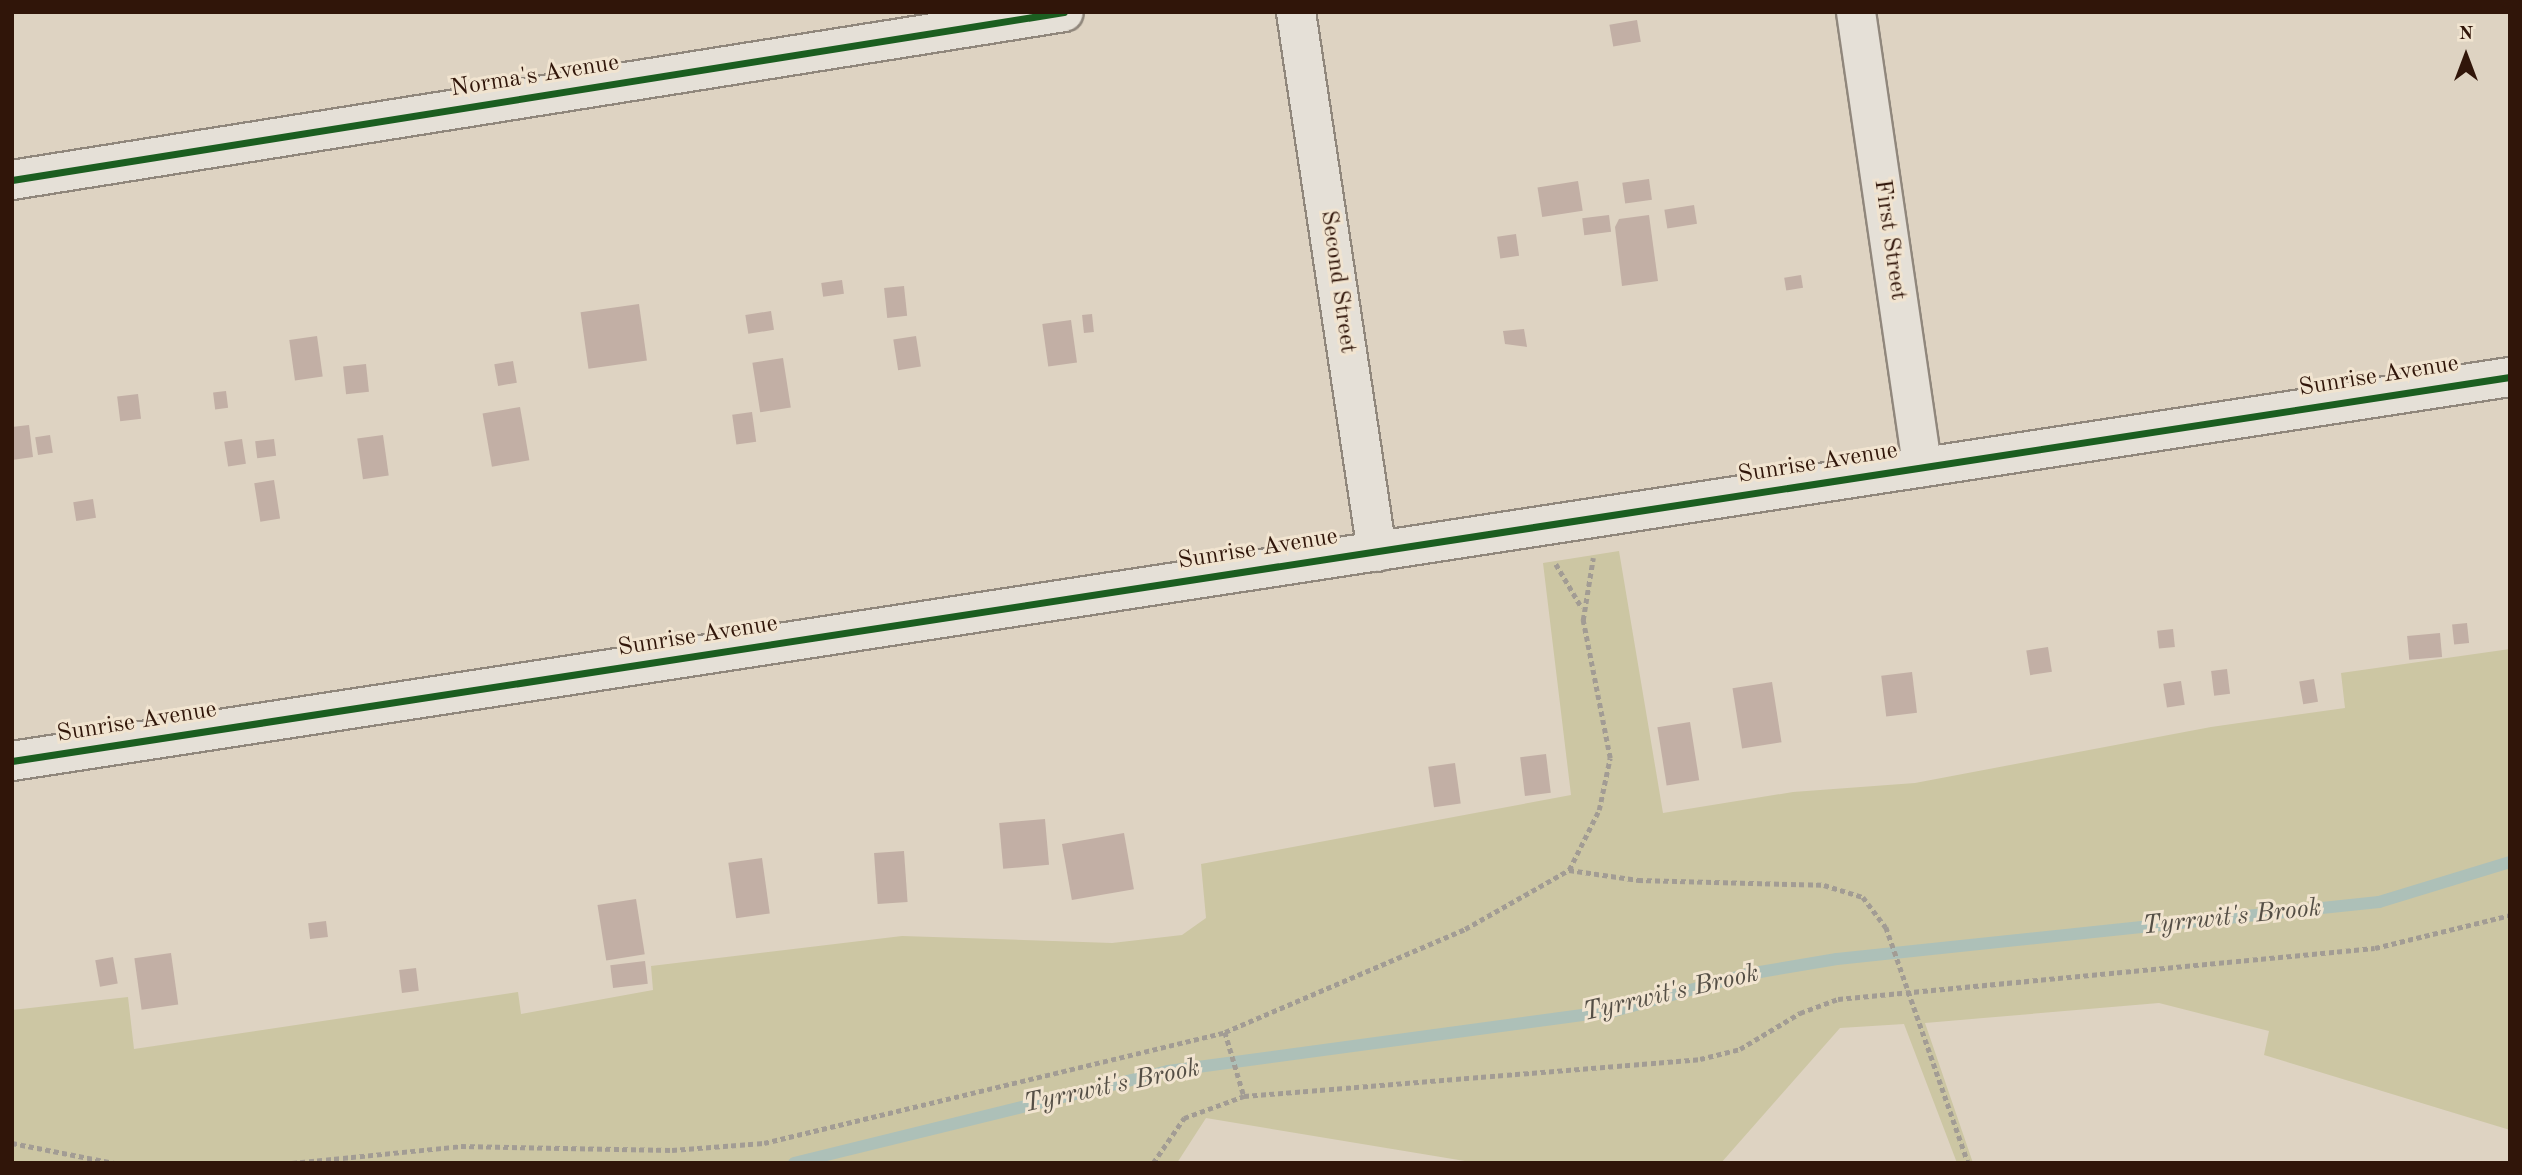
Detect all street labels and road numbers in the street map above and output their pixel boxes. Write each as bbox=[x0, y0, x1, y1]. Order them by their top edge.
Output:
street label: Norma's Avenue bbox=[449, 49, 621, 105]
street label: First Street bbox=[1866, 178, 1912, 302]
street label: Second Street bbox=[1313, 209, 1361, 355]
street label: Sunrise Avenue bbox=[2297, 350, 2461, 404]
street label: Sunrise Avenue bbox=[1736, 437, 1900, 491]
street label: Sunrise Avenue bbox=[1176, 523, 1340, 577]
street label: Sunrise Avenue bbox=[616, 610, 780, 664]
street label: Sunrise Avenue bbox=[55, 696, 219, 750]

